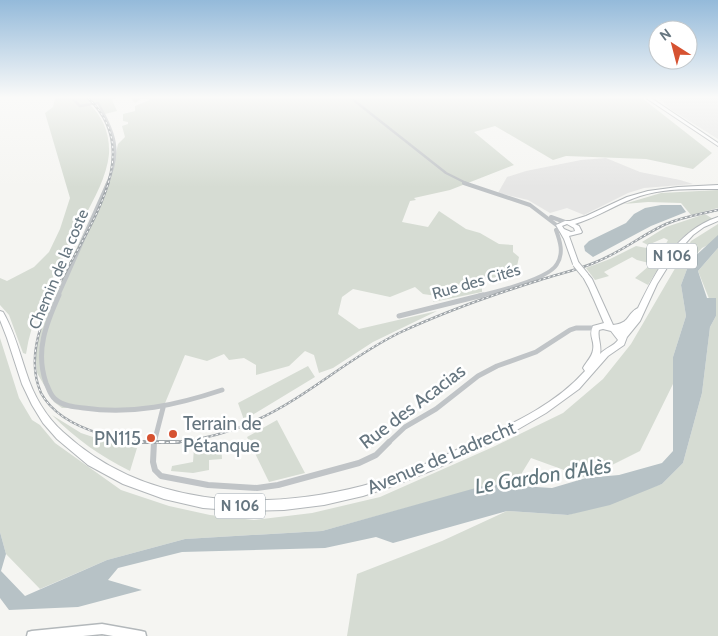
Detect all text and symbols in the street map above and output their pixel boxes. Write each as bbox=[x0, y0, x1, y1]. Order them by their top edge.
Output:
north arrow bbox=[648, 20, 698, 70]
text: N bbox=[656, 24, 675, 45]
street label: Chemin de la coste bbox=[25, 206, 92, 332]
road number: N 106 bbox=[647, 244, 697, 268]
street label: Rue des Cités bbox=[430, 260, 523, 303]
street label: Rue des Acacias bbox=[355, 359, 470, 454]
place label: Terrain de Pétanque bbox=[183, 412, 262, 457]
street label: Avenue de Ladrecht bbox=[364, 416, 519, 499]
place label: PN115 bbox=[94, 427, 141, 450]
marker: Terrain de Pétanque bbox=[167, 428, 179, 440]
marker: PN115 bbox=[145, 432, 157, 444]
water label: Le Gardon d'Alès bbox=[473, 452, 613, 499]
road number: N 106 bbox=[215, 494, 265, 518]

